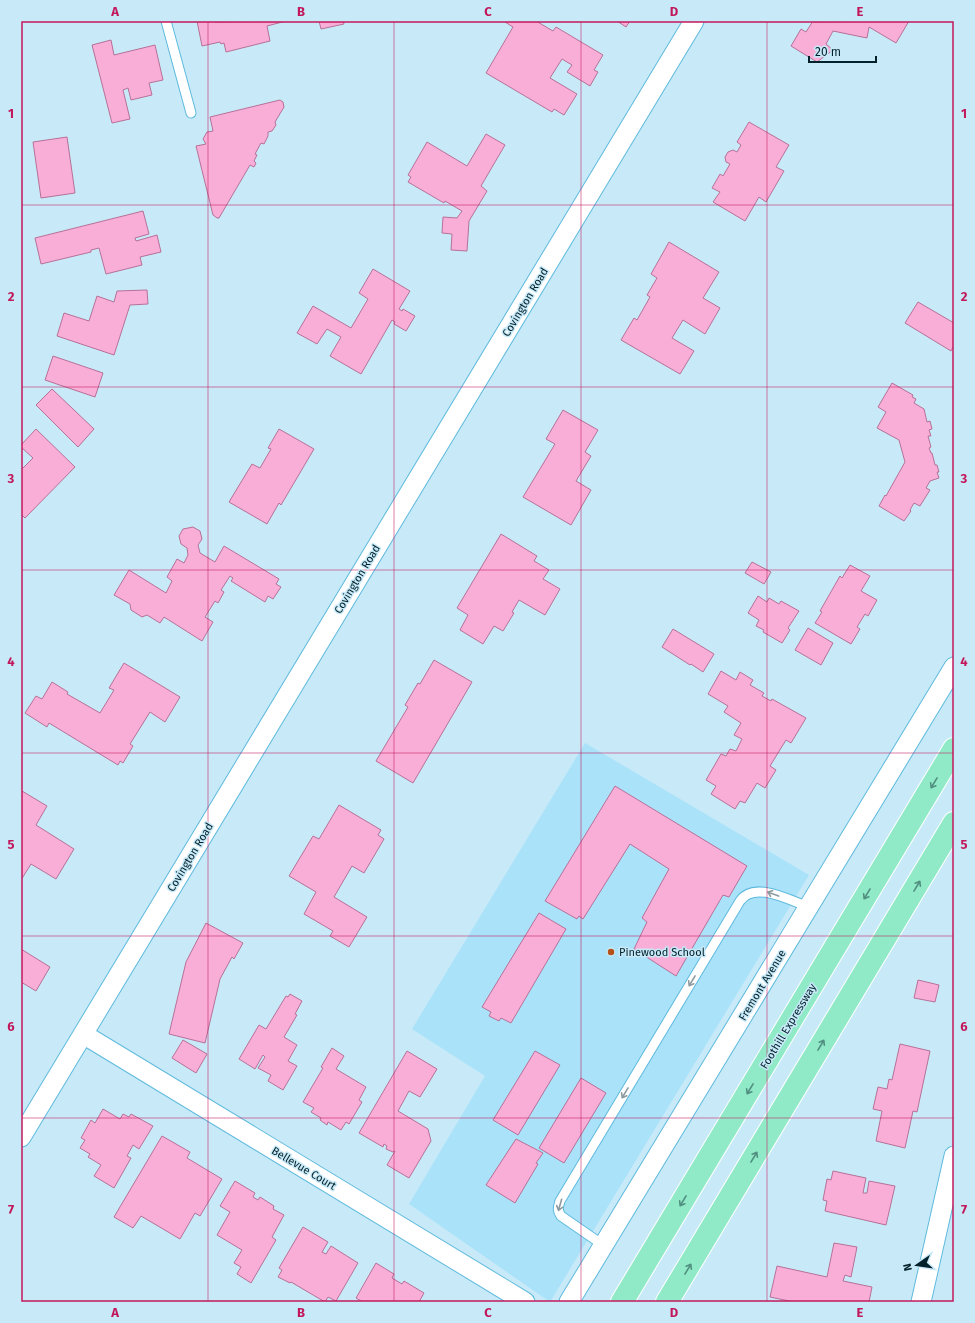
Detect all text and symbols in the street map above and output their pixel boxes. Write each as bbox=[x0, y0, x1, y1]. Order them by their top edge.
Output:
text: A bbox=[110, 4, 119, 19]
text: B bbox=[297, 4, 305, 19]
text: C bbox=[484, 4, 492, 19]
text: D bbox=[670, 4, 679, 19]
text: E bbox=[857, 4, 864, 19]
scale bar bbox=[809, 38, 876, 64]
text: 20 m bbox=[815, 45, 841, 59]
text: 1 bbox=[8, 106, 14, 121]
text: 1 bbox=[961, 106, 967, 121]
street label: Covington Road bbox=[500, 265, 551, 339]
text: 2 bbox=[8, 289, 15, 304]
text: 2 bbox=[961, 289, 968, 304]
text: 3 bbox=[7, 471, 15, 486]
text: 3 bbox=[960, 471, 968, 486]
street label: Covington Road bbox=[332, 542, 383, 616]
text: 4 bbox=[7, 654, 15, 669]
text: 4 bbox=[960, 654, 968, 669]
one-way arrow bbox=[930, 777, 938, 788]
street label: Covington Road bbox=[165, 820, 216, 894]
text: 5 bbox=[8, 837, 15, 852]
text: 5 bbox=[961, 837, 968, 852]
one-way arrow bbox=[913, 880, 921, 892]
one-way arrow bbox=[863, 888, 871, 899]
one-way arrow bbox=[766, 890, 779, 897]
place label: Pinewood School bbox=[619, 946, 705, 959]
marker: Pinewood School bbox=[606, 947, 616, 957]
street label: Fremont Avenue bbox=[736, 947, 789, 1023]
one-way arrow bbox=[688, 975, 696, 987]
street label: Foothill Expressway bbox=[758, 981, 819, 1071]
text: 6 bbox=[7, 1019, 15, 1034]
text: 6 bbox=[960, 1019, 968, 1034]
one-way arrow bbox=[817, 1040, 825, 1051]
one-way arrow bbox=[745, 1083, 753, 1095]
one-way arrow bbox=[621, 1087, 629, 1099]
street label: Bellevue Court bbox=[269, 1144, 338, 1193]
one-way arrow bbox=[751, 1151, 759, 1163]
one-way arrow bbox=[678, 1195, 686, 1207]
one-way arrow bbox=[556, 1198, 563, 1211]
text: 7 bbox=[8, 1202, 14, 1217]
text: 7 bbox=[961, 1202, 967, 1217]
north arrow bbox=[897, 1245, 937, 1285]
text: N bbox=[901, 1262, 915, 1272]
one-way arrow bbox=[684, 1263, 692, 1275]
text: A bbox=[110, 1305, 119, 1320]
text: B bbox=[297, 1305, 305, 1320]
text: C bbox=[484, 1305, 492, 1320]
text: D bbox=[670, 1305, 679, 1320]
text: E bbox=[857, 1305, 864, 1320]

